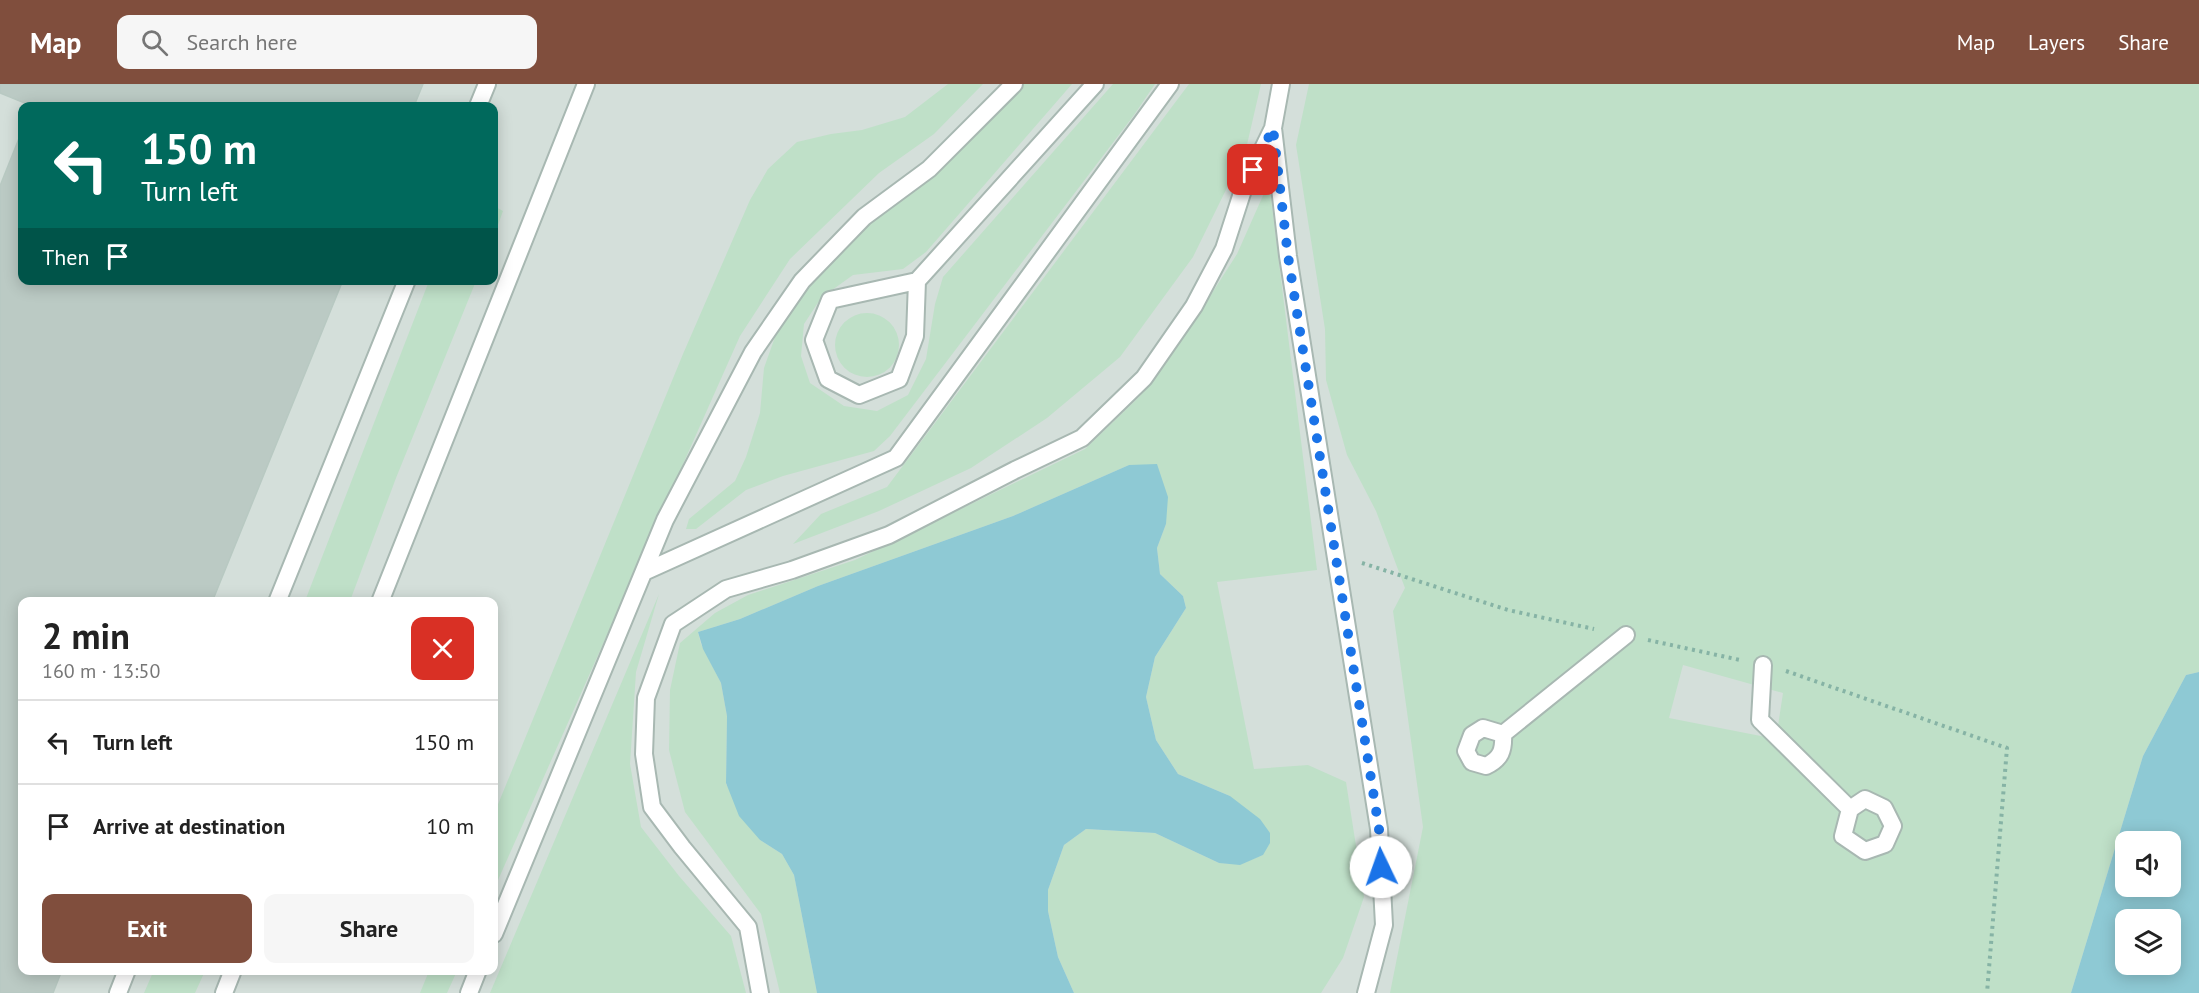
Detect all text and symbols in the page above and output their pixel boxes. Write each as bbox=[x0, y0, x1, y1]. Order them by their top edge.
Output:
search box bbox=[117, 15, 537, 69]
text: Map bbox=[30, 24, 81, 61]
icon: search bbox=[138, 26, 171, 59]
text: Search here bbox=[186, 28, 297, 56]
text: Map bbox=[1957, 29, 1995, 56]
text: Layers bbox=[2028, 29, 2085, 56]
text: Share bbox=[2118, 29, 2169, 56]
text: 150 m bbox=[141, 121, 257, 176]
icon: left bbox=[42, 126, 120, 204]
pin bbox=[1227, 144, 1278, 195]
icon: arrive bbox=[1236, 153, 1269, 186]
text: Turn left bbox=[141, 174, 238, 208]
icon: arrive bbox=[101, 240, 134, 273]
text: Then bbox=[42, 243, 89, 271]
text: 2 min bbox=[42, 612, 130, 659]
button: close bbox=[411, 617, 474, 680]
text: 160 m · 13:50 bbox=[42, 658, 160, 684]
icon: left bbox=[42, 726, 75, 759]
text: Turn left bbox=[93, 728, 173, 756]
text: 150 m bbox=[414, 728, 474, 756]
icon: arrive bbox=[42, 810, 75, 843]
text: Arrive at destination bbox=[93, 812, 285, 840]
text: 10 m bbox=[426, 812, 474, 840]
map controls bbox=[2115, 831, 2181, 975]
button: sound bbox=[2115, 831, 2181, 897]
position arrow bbox=[1349, 835, 1413, 899]
button: Exit bbox=[42, 894, 252, 963]
button: Share bbox=[264, 894, 474, 963]
button: layers bbox=[2115, 909, 2181, 975]

